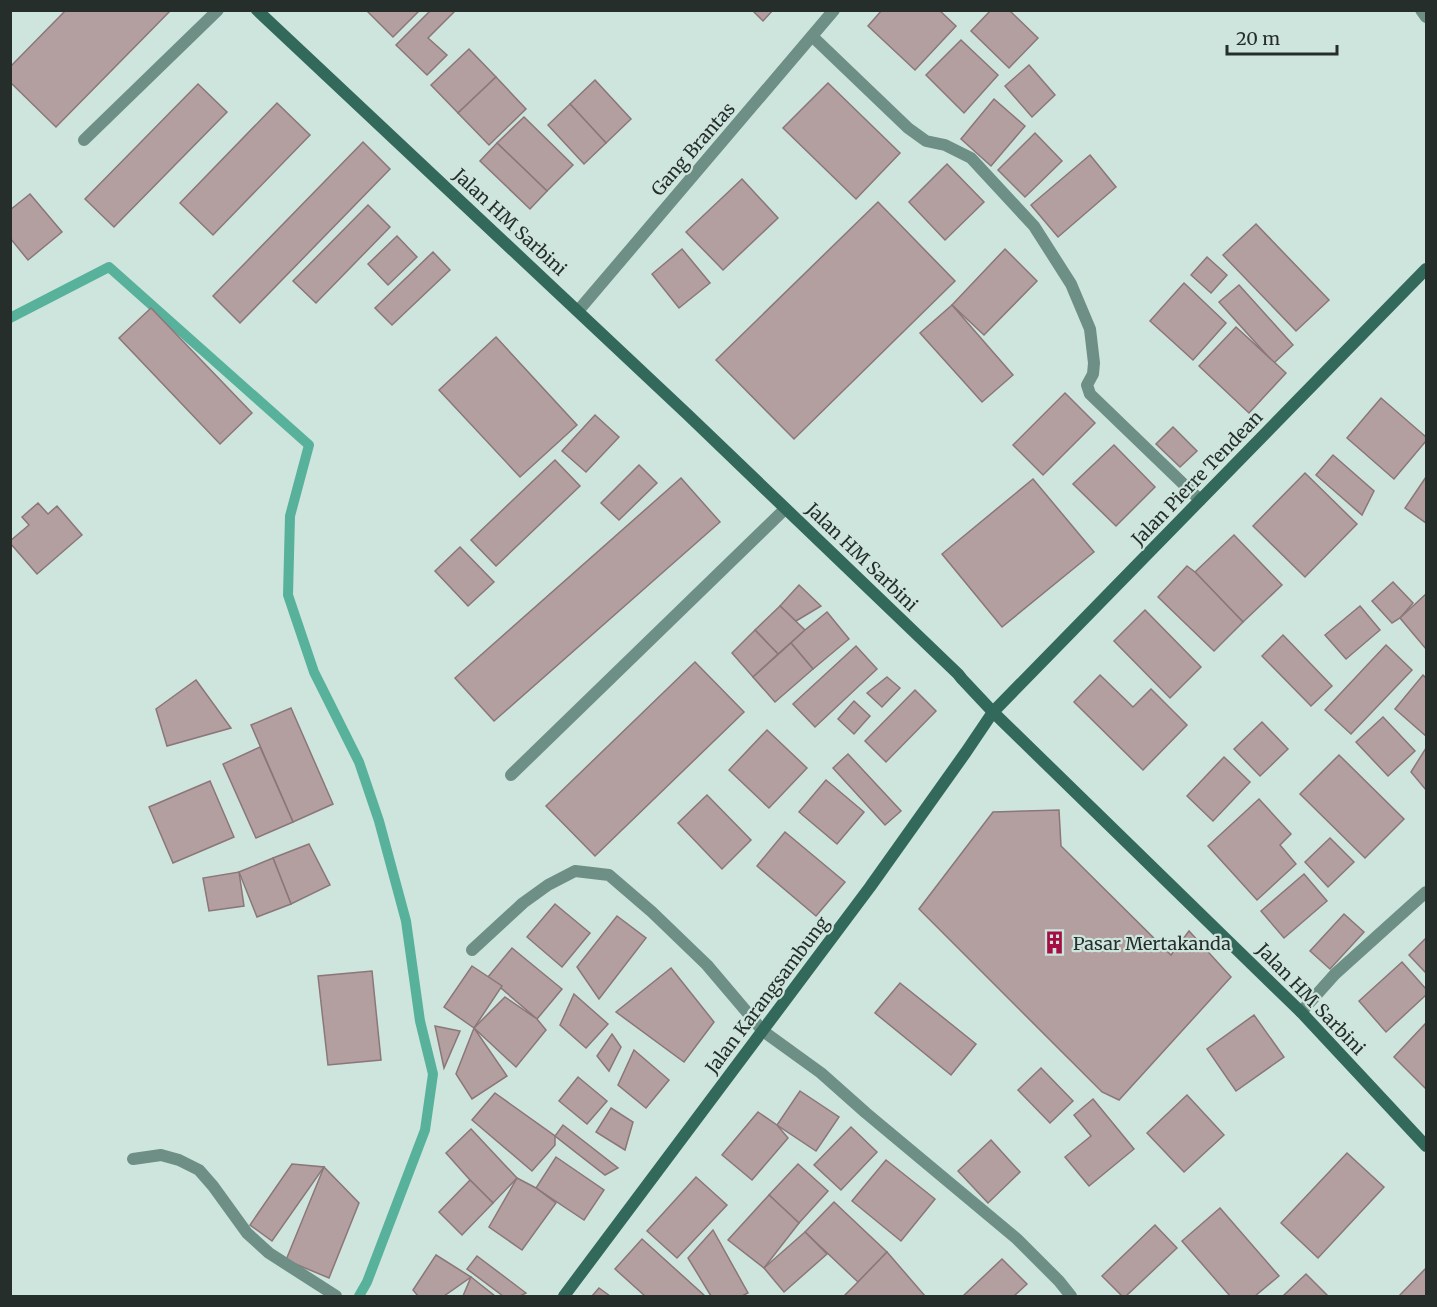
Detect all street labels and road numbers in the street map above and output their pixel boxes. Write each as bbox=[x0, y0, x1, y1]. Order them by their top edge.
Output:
street label: Gang Brantas bbox=[646, 97, 740, 200]
street label: Jalan HM Sarbini bbox=[448, 163, 572, 281]
street label: Jalan Pierre Tendean bbox=[1126, 406, 1267, 551]
street label: Jalan HM Sarbini bbox=[801, 497, 923, 616]
street label: Jalan Karangsambung bbox=[700, 912, 834, 1079]
street label: Jalan HM Sarbini bbox=[1251, 938, 1370, 1060]

